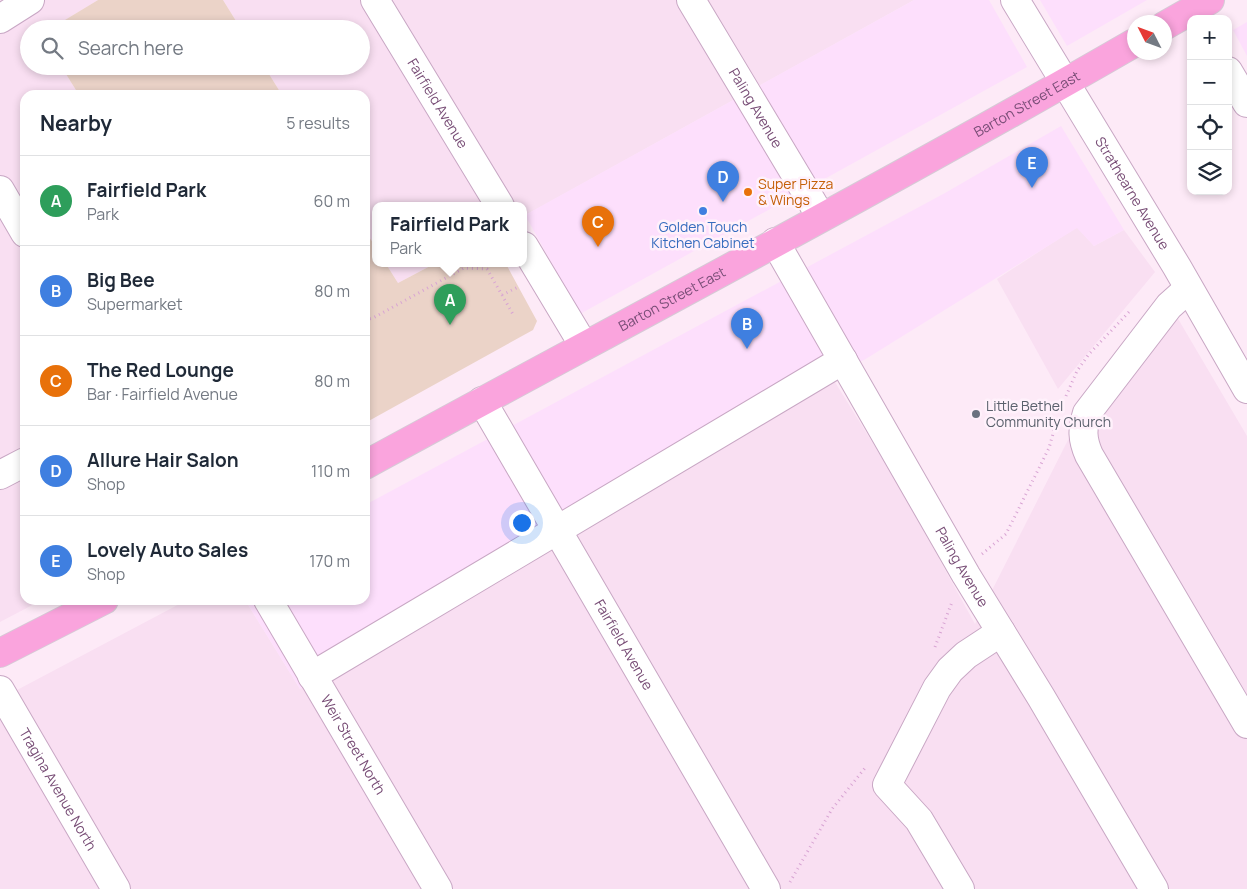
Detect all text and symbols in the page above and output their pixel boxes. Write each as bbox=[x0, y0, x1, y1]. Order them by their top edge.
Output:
north arrow bbox=[1127, 15, 1172, 60]
map controls bbox=[1187, 15, 1232, 195]
button: + bbox=[1187, 15, 1232, 60]
search box bbox=[20, 20, 370, 75]
icon: search bbox=[38, 34, 66, 62]
text: Search here bbox=[78, 35, 184, 61]
street label: Fairfield Avenue bbox=[404, 55, 473, 152]
button: − bbox=[1187, 60, 1232, 105]
street label: Paling Avenue bbox=[725, 64, 787, 151]
street label: Barton Street East bbox=[970, 66, 1083, 141]
button: locate bbox=[1187, 105, 1232, 150]
text: Nearby bbox=[40, 109, 112, 137]
text: 5 results bbox=[286, 112, 350, 134]
street label: Strathearne Avenue bbox=[1091, 133, 1174, 253]
pin: E bbox=[1016, 147, 1048, 188]
button: layers bbox=[1187, 150, 1232, 195]
pin: D bbox=[707, 161, 739, 202]
place label: Super Pizza & Wings bbox=[758, 174, 833, 209]
text: Fairfield Park bbox=[87, 177, 206, 203]
marker: Super Pizza & Wings bbox=[742, 186, 754, 198]
text: A bbox=[51, 190, 61, 212]
text: 60 m bbox=[314, 190, 350, 212]
popup bbox=[372, 202, 527, 267]
text: Park bbox=[87, 203, 119, 225]
marker: Golden Touch Kitchen Cabinet bbox=[697, 205, 709, 217]
pin: C bbox=[582, 206, 614, 247]
text: Fairfield Park bbox=[390, 211, 509, 237]
place label: Golden Touch Kitchen Cabinet bbox=[651, 217, 755, 252]
text: Park bbox=[390, 237, 422, 259]
street label: Barton Street East bbox=[615, 262, 729, 335]
text: Big Bee bbox=[87, 267, 155, 293]
text: B bbox=[51, 280, 61, 302]
text: 80 m bbox=[314, 280, 350, 302]
pin: A bbox=[434, 284, 466, 325]
text: Supermarket bbox=[87, 293, 183, 315]
pin: B bbox=[731, 308, 763, 349]
text: The Red Lounge bbox=[87, 357, 234, 383]
text: C bbox=[50, 370, 62, 392]
text: 80 m bbox=[314, 370, 350, 392]
text: Bar · Fairfield Avenue bbox=[87, 383, 238, 405]
place label: Little Bethel Community Church bbox=[986, 396, 1111, 431]
marker: Little Bethel Community Church bbox=[970, 408, 982, 420]
text: Allure Hair Salon bbox=[87, 447, 239, 473]
text: D bbox=[50, 460, 62, 482]
text: 110 m bbox=[311, 460, 350, 482]
text: Shop bbox=[87, 473, 125, 495]
your location bbox=[509, 510, 535, 536]
street label: Paling Avenue bbox=[931, 523, 993, 610]
text: Lovely Auto Sales bbox=[87, 537, 248, 563]
text: E bbox=[51, 550, 61, 572]
text: 170 m bbox=[309, 550, 350, 572]
text: Shop bbox=[87, 563, 125, 585]
street label: Fairfield Avenue bbox=[590, 596, 658, 693]
street label: Weir Street North bbox=[317, 691, 390, 798]
street label: Tragina Avenue North bbox=[15, 725, 101, 854]

